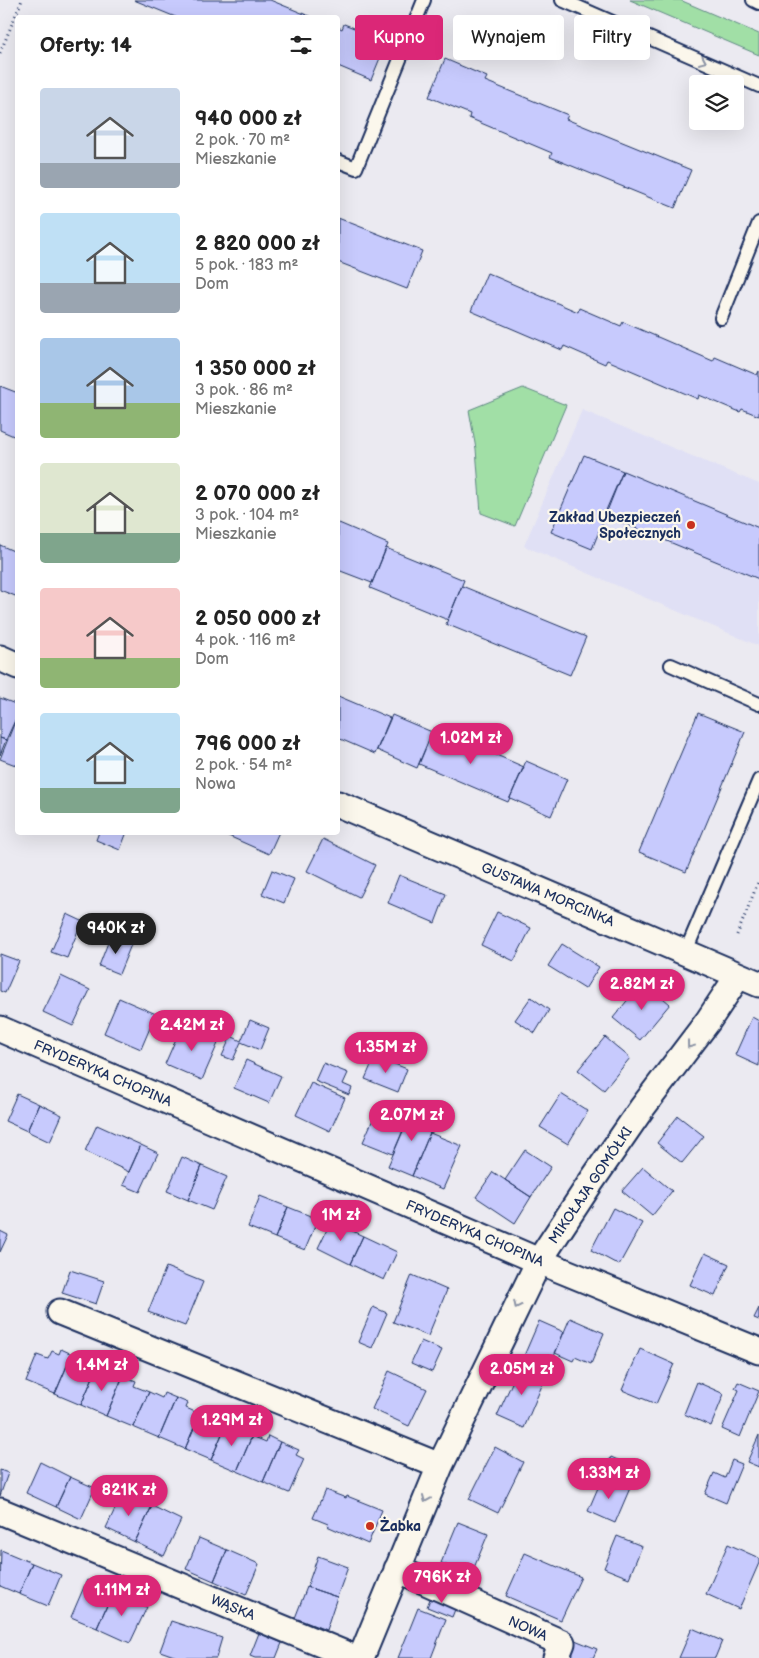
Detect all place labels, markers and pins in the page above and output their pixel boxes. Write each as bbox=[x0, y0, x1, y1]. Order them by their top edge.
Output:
place label: Zakład Ubezpieczeń Społecznych bbox=[549, 509, 681, 542]
marker: Zakład Ubezpieczeń Społecznych bbox=[685, 519, 697, 531]
pin: 1.02M zł bbox=[419, 722, 523, 765]
pin: 940K zł bbox=[70, 912, 162, 955]
pin: 2.82M zł bbox=[590, 968, 694, 1011]
pin: 2.42M zł bbox=[140, 1010, 244, 1052]
pin: 1.35M zł bbox=[334, 1032, 438, 1074]
pin: 2.07M zł bbox=[360, 1100, 464, 1142]
pin: 1M zł bbox=[306, 1200, 376, 1242]
pin: 1.4M zł bbox=[56, 1350, 148, 1392]
pin: 2.05M zł bbox=[470, 1354, 574, 1396]
pin: 1.29M zł bbox=[180, 1404, 284, 1447]
pin: 1.33M zł bbox=[557, 1458, 661, 1500]
pin: 821K zł bbox=[83, 1474, 175, 1517]
place label: Żabka bbox=[380, 1516, 421, 1535]
marker: Żabka bbox=[364, 1520, 376, 1532]
pin: 796K zł bbox=[396, 1562, 488, 1604]
pin: 1.11M zł bbox=[70, 1574, 174, 1617]

